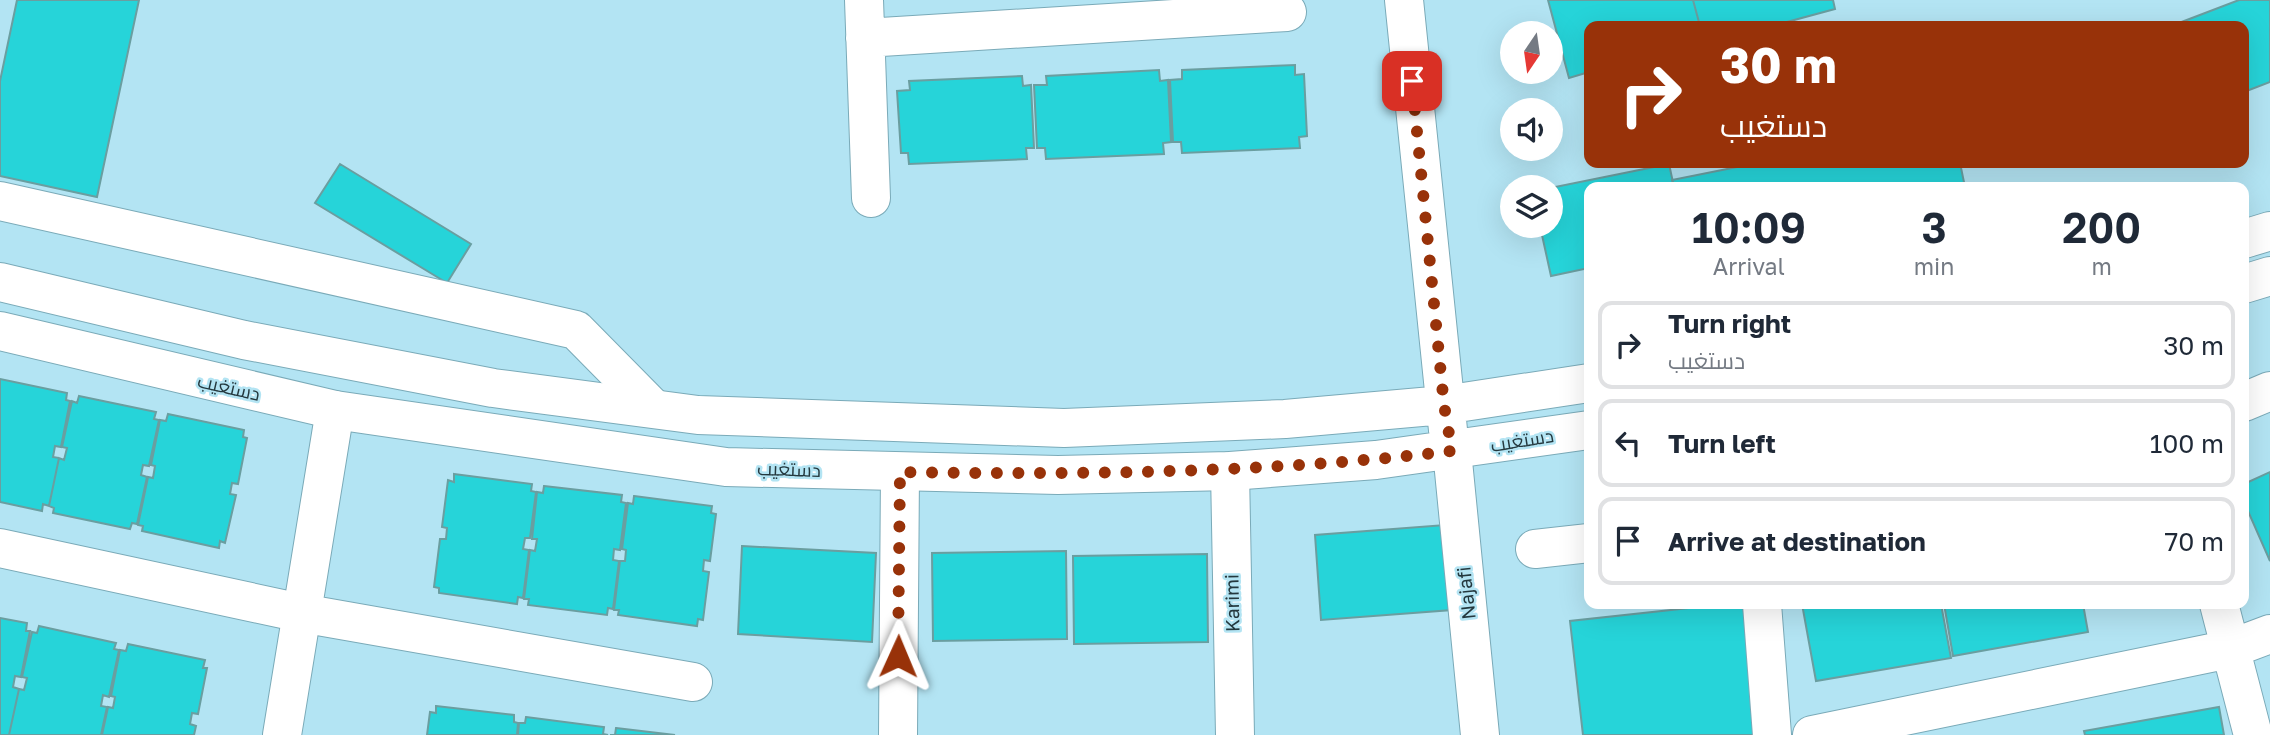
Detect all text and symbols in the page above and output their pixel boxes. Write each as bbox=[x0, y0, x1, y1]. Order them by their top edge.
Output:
north arrow bbox=[1500, 21, 1563, 84]
map controls bbox=[1500, 21, 1563, 238]
text: 30 m bbox=[1720, 35, 1837, 94]
icon: right bbox=[1605, 49, 1696, 140]
pin bbox=[1382, 51, 1442, 111]
icon: arrive bbox=[1393, 62, 1431, 100]
button: sound bbox=[1500, 98, 1563, 161]
text: دستغیب bbox=[1720, 106, 1827, 144]
button: layers bbox=[1500, 175, 1563, 238]
text: 10:09 bbox=[1692, 202, 1806, 252]
text: 3 bbox=[1921, 202, 1947, 252]
text: 200 bbox=[2062, 202, 2141, 252]
text: Arrival bbox=[1713, 252, 1785, 280]
text: min bbox=[1914, 252, 1954, 280]
text: m bbox=[2092, 252, 2112, 280]
text: Turn right bbox=[1668, 308, 1791, 339]
icon: right bbox=[1609, 326, 1647, 364]
text: 30 m bbox=[2163, 330, 2224, 361]
text: دستغیب bbox=[1668, 346, 1745, 374]
street label: دستغیب bbox=[196, 368, 263, 405]
street label: دستغیب bbox=[1489, 423, 1555, 456]
icon: left bbox=[1609, 424, 1647, 462]
text: Turn left bbox=[1668, 428, 1776, 459]
text: 100 m bbox=[2150, 428, 2224, 459]
street label: دستغیب bbox=[757, 456, 821, 481]
icon: arrive bbox=[1609, 522, 1647, 560]
text: Arrive at destination bbox=[1668, 526, 1926, 557]
text: 70 m bbox=[2165, 526, 2224, 557]
street label: Najafi bbox=[1451, 565, 1480, 621]
street label: Karimi bbox=[1219, 574, 1244, 632]
position arrow bbox=[861, 619, 935, 693]

